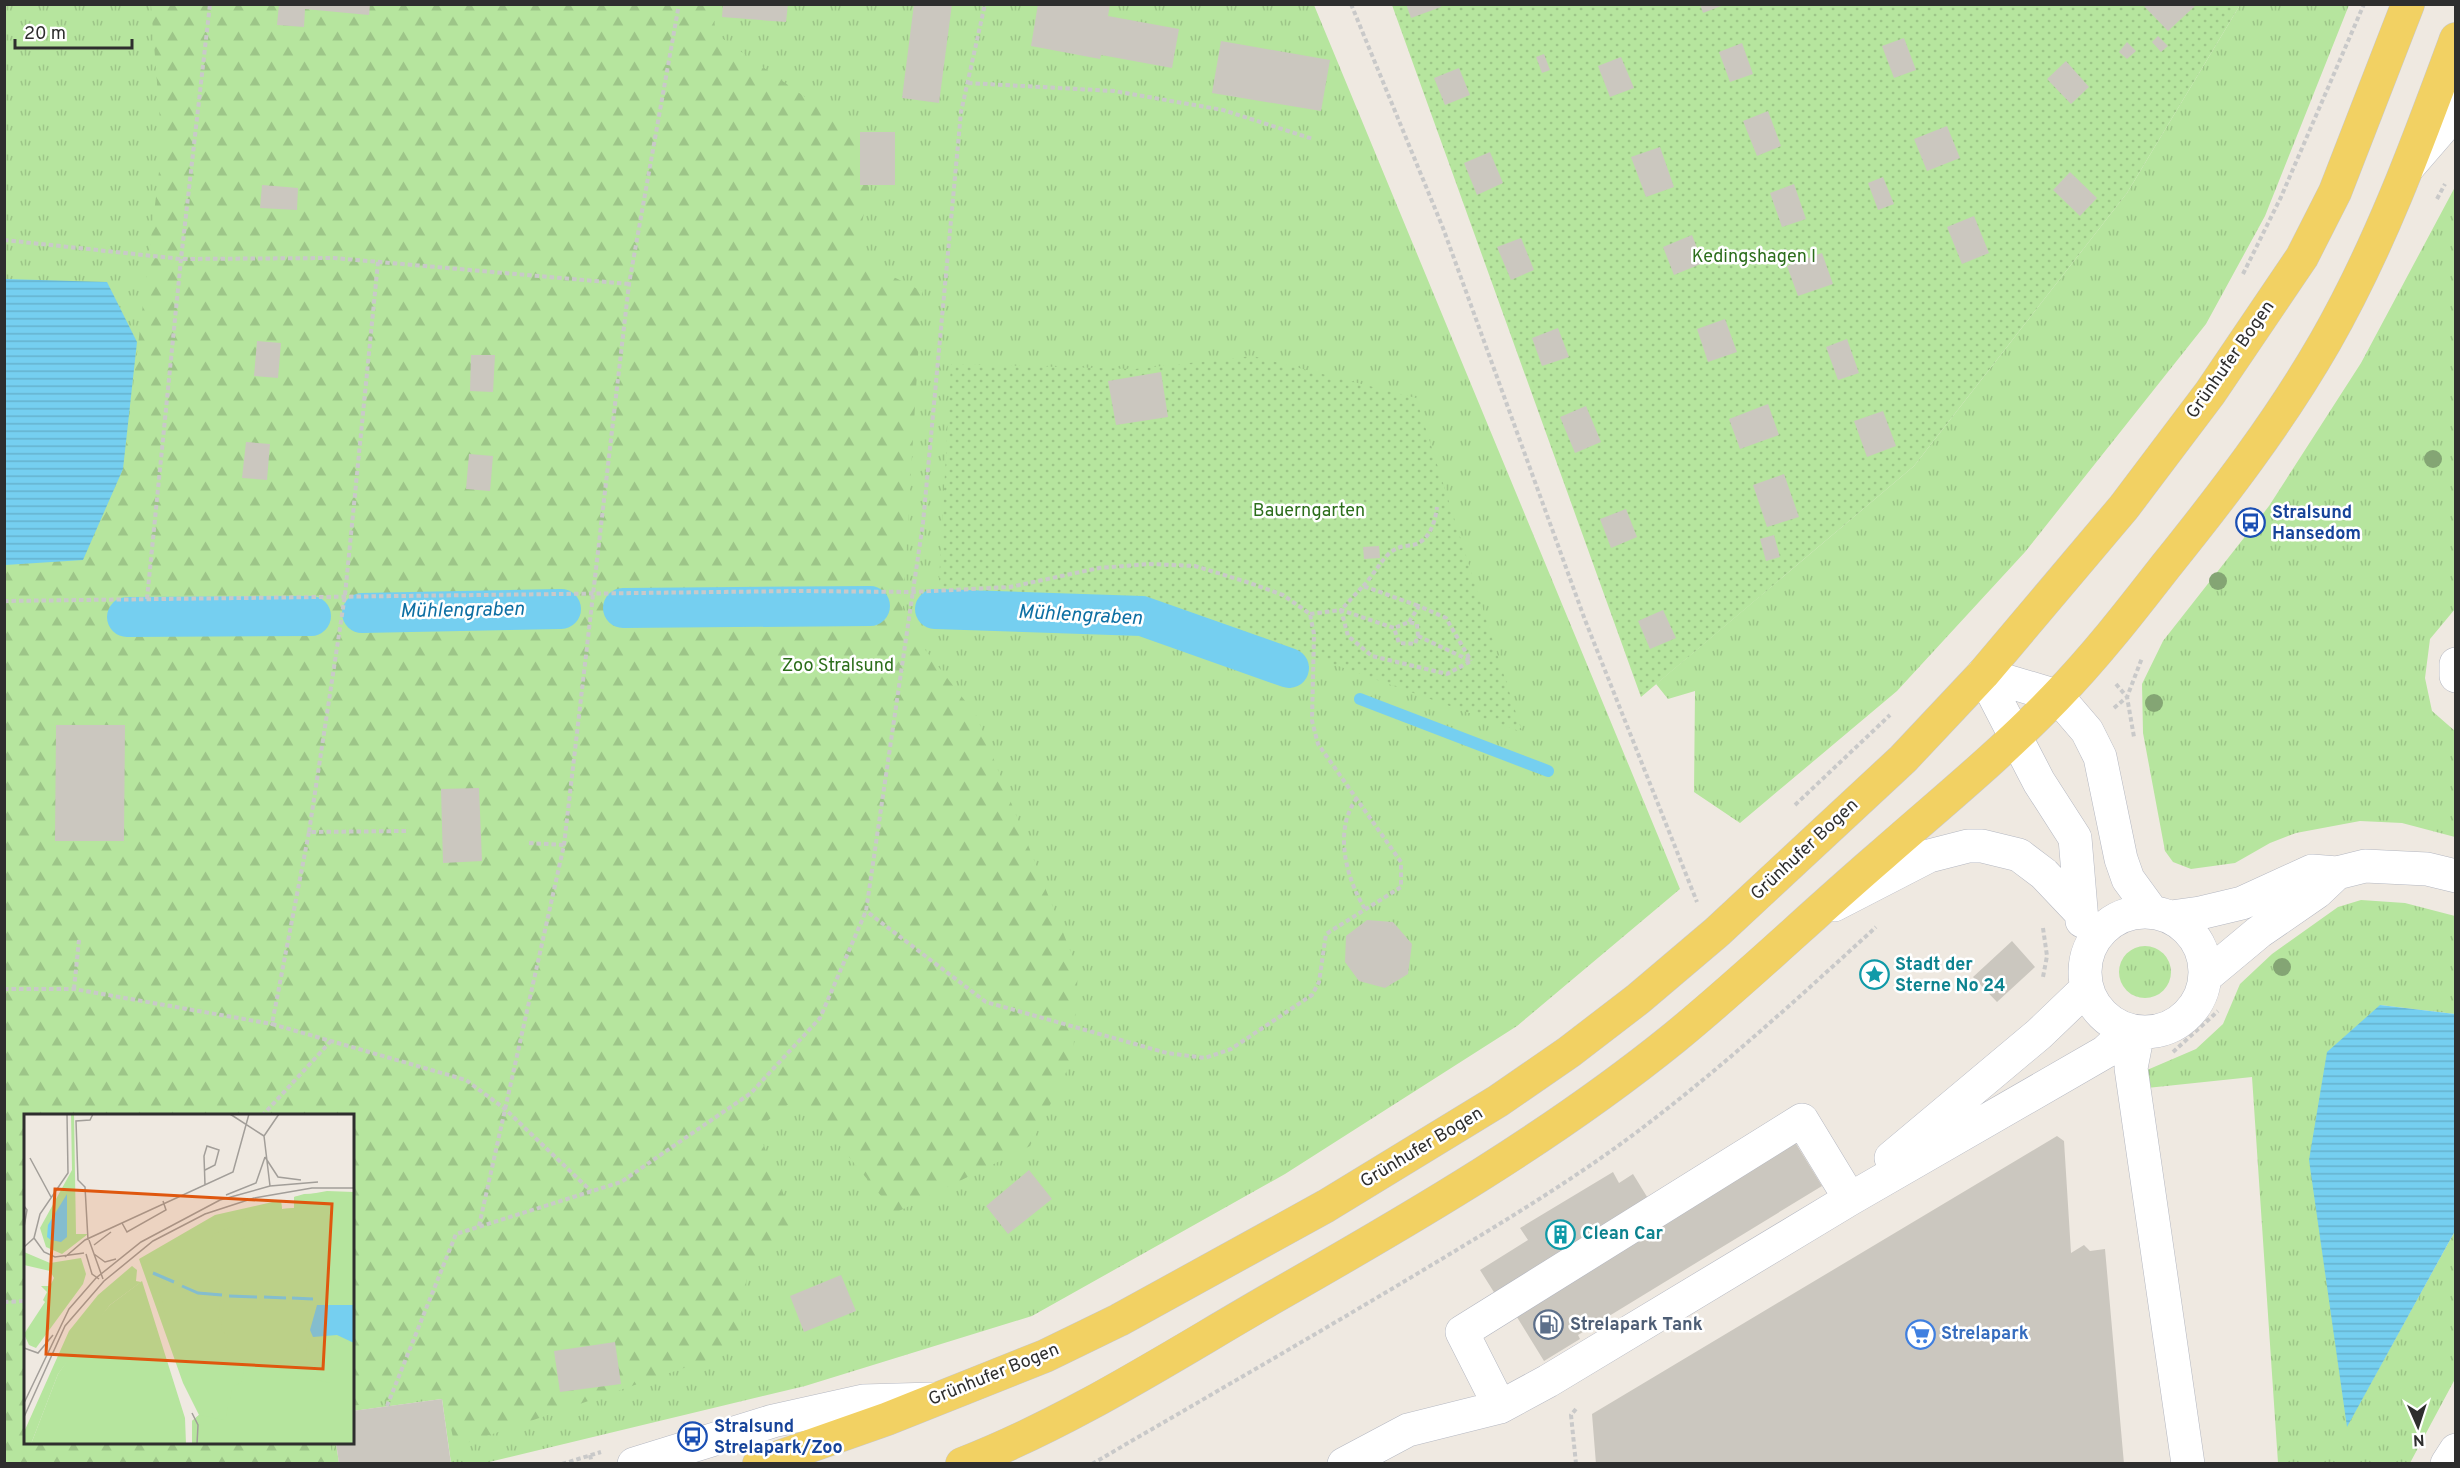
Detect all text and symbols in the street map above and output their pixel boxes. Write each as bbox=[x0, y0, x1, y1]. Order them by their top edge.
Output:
scale bar bbox=[15, 12, 132, 50]
text: 20 m bbox=[24, 23, 66, 46]
park label: Kedingshagen I bbox=[1692, 246, 1816, 269]
street label: Grünhufer Bogen bbox=[2182, 297, 2280, 423]
park label: Bauerngarten bbox=[1253, 500, 1365, 523]
place label: Stralsund Hansedom bbox=[2272, 502, 2361, 546]
bus stop icon: Stralsund Hansedom bbox=[2235, 507, 2267, 539]
water label: Mühlengraben bbox=[400, 597, 525, 625]
water label: Mühlengraben bbox=[1017, 600, 1143, 632]
park label: Zoo Stralsund bbox=[782, 655, 894, 678]
street label: Grünhufer Bogen bbox=[1746, 794, 1864, 906]
place label: Stadt der Sterne No 24 bbox=[1895, 954, 2006, 998]
place icon: Stadt der Sterne No 24 bbox=[1858, 959, 1890, 991]
street label: Grünhufer Bogen bbox=[1357, 1102, 1487, 1194]
inset map bbox=[24, 1114, 354, 1444]
building icon: Clean Car bbox=[1545, 1218, 1577, 1250]
place label: Clean Car bbox=[1582, 1223, 1664, 1246]
fuel station icon: Strelapark Tank bbox=[1533, 1309, 1565, 1341]
place label: Strelapark Tank bbox=[1570, 1314, 1703, 1337]
supermarket icon: Strelapark bbox=[1904, 1318, 1936, 1350]
place label: Strelapark bbox=[1941, 1323, 2029, 1346]
street label: Grünhufer Bogen bbox=[925, 1338, 1063, 1412]
north arrow bbox=[2388, 1396, 2448, 1456]
place label: Stralsund Strelapark/Zoo bbox=[714, 1416, 843, 1460]
bus stop icon: Stralsund Strelapark/Zoo bbox=[677, 1421, 709, 1453]
text: N bbox=[2412, 1429, 2425, 1449]

